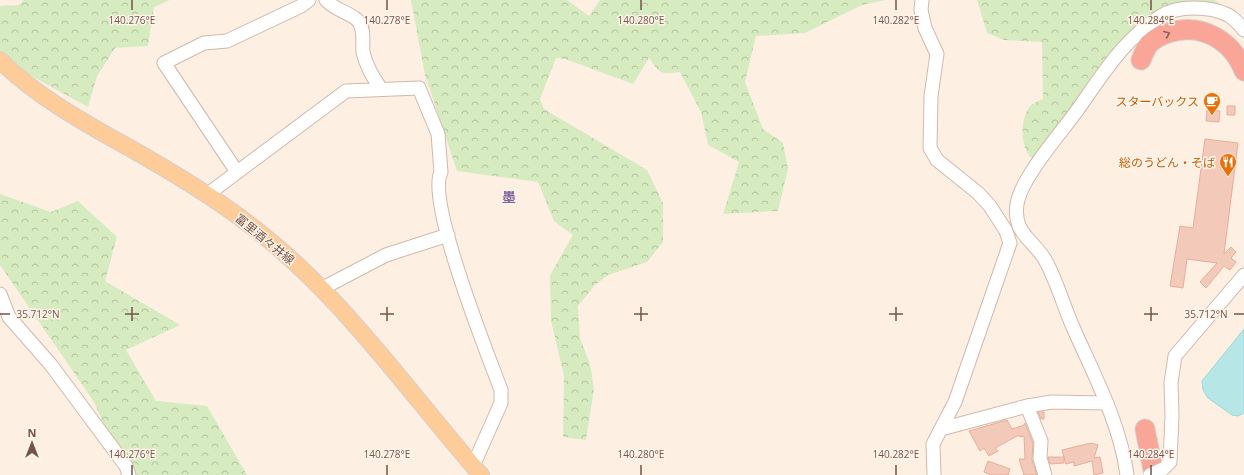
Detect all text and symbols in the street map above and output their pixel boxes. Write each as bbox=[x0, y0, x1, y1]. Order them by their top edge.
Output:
text: 140.276°E bbox=[109, 13, 155, 27]
text: 140.278°E bbox=[364, 13, 410, 27]
text: 140.280°E bbox=[618, 13, 664, 27]
text: 140.282°E bbox=[873, 13, 919, 27]
text: 140.284°E bbox=[1128, 13, 1174, 27]
one-way arrow bbox=[1164, 30, 1171, 38]
cafe icon: スターバックス bbox=[1202, 91, 1222, 116]
place label: スターバックス bbox=[1115, 93, 1199, 110]
restaurant icon: 総のうどん・そば bbox=[1218, 152, 1238, 177]
place label: 総のうどん・そば bbox=[1119, 154, 1215, 171]
district label: 墨 bbox=[502, 187, 516, 206]
street label: 富里酒々井線 bbox=[232, 210, 298, 268]
text: 35.712°N bbox=[16, 307, 60, 321]
text: 35.712°N bbox=[1184, 307, 1228, 321]
north arrow bbox=[12, 423, 52, 463]
text: N bbox=[28, 425, 36, 440]
text: 140.276°E bbox=[109, 447, 155, 461]
text: 140.278°E bbox=[364, 447, 410, 461]
text: 140.280°E bbox=[618, 447, 664, 461]
text: 140.282°E bbox=[873, 447, 919, 461]
text: 140.284°E bbox=[1128, 447, 1174, 461]

